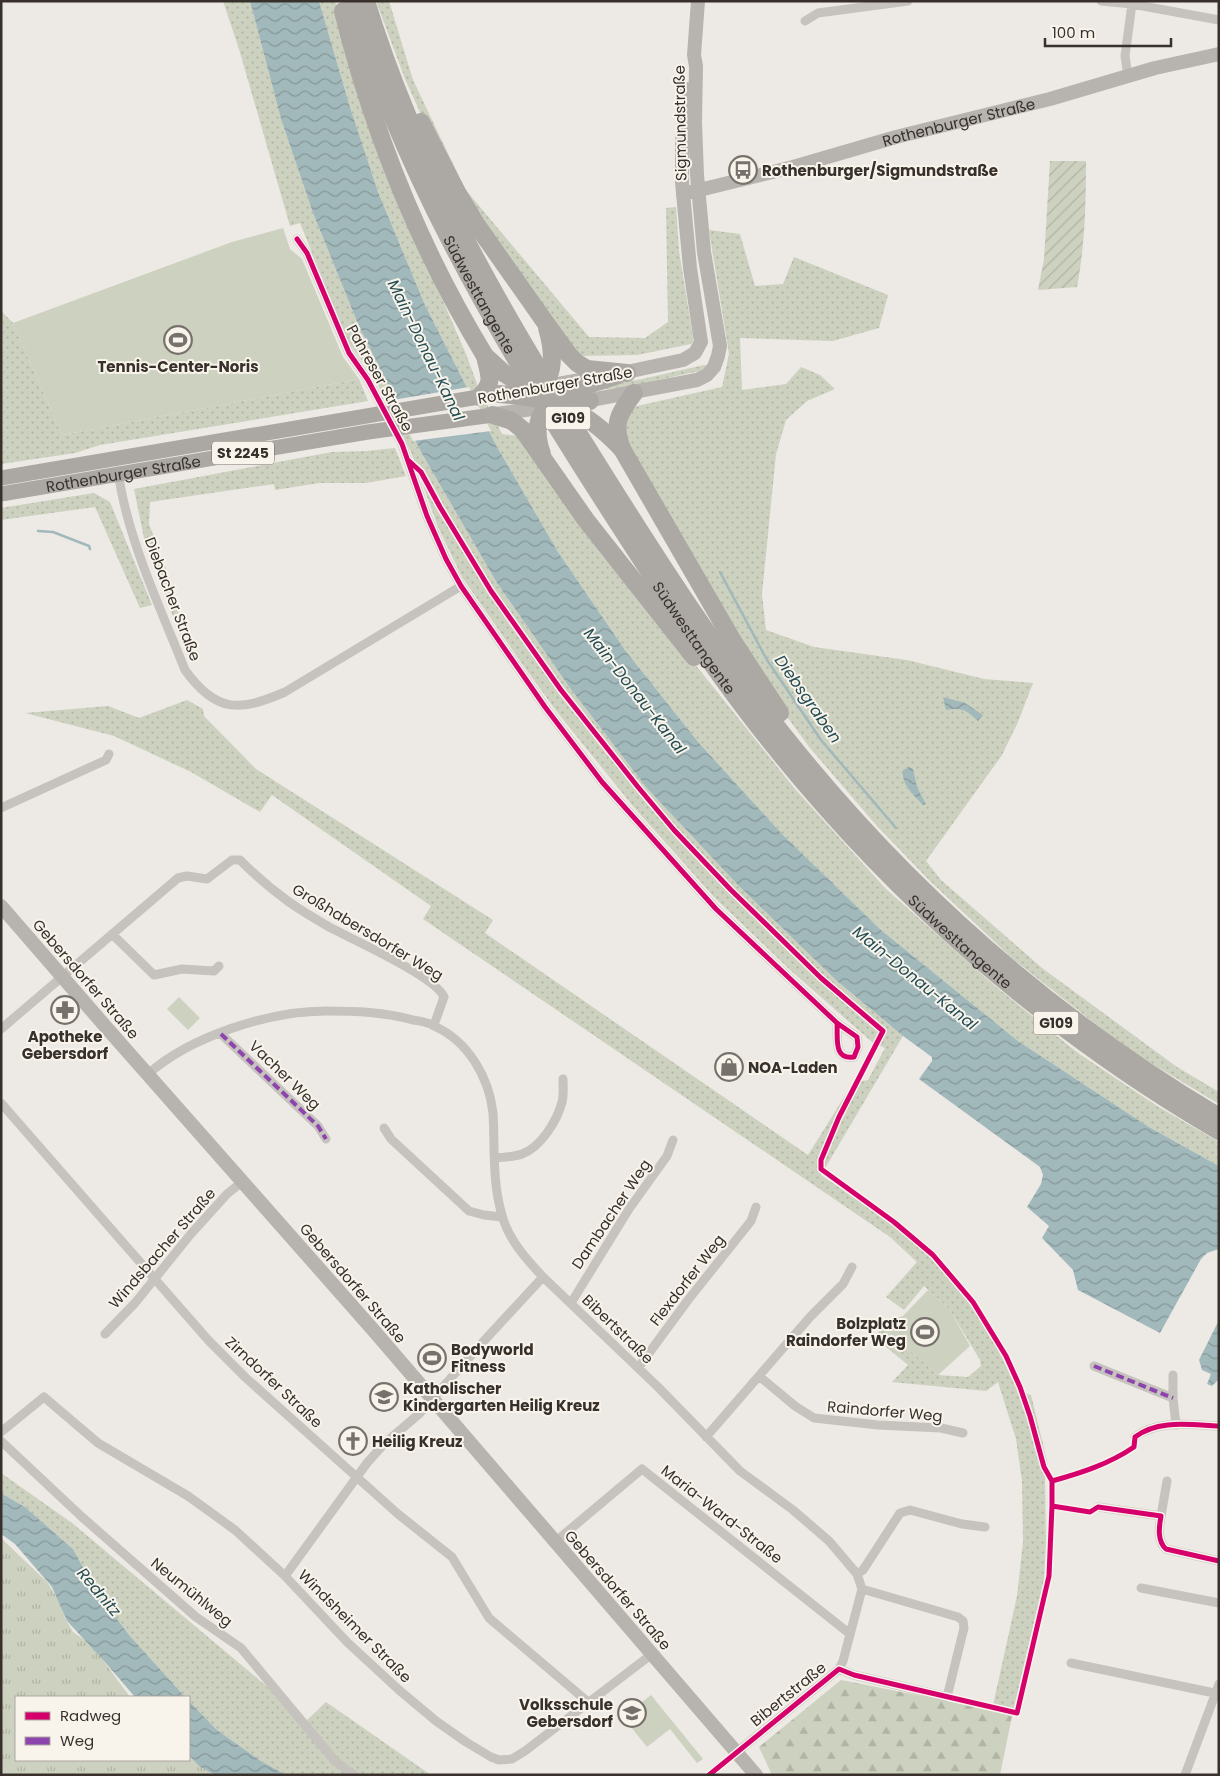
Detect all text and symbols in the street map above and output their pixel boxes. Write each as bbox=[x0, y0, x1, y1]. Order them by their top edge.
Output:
scale bar bbox=[1045, 15, 1171, 47]
text: 100 m bbox=[1052, 22, 1095, 43]
street label: Sigmundstraße bbox=[668, 65, 692, 181]
street label: Rothenburger Straße bbox=[880, 93, 1037, 151]
bus stop icon: Rothenburger/Sigmundstraße bbox=[728, 155, 758, 185]
place label: Rothenburger/Sigmundstraße bbox=[762, 160, 998, 181]
street label: Südwesttangente bbox=[439, 231, 521, 358]
water label: Main-Donau-Kanal bbox=[382, 275, 470, 425]
street label: Pahreser Straße bbox=[342, 321, 418, 435]
sports icon: Tennis-Center-Noris bbox=[163, 325, 193, 355]
place label: Tennis-Center-Noris bbox=[97, 356, 259, 377]
street label: Rothenburger Straße bbox=[476, 361, 634, 409]
road number: G109 bbox=[546, 406, 590, 429]
road number: St 2245 bbox=[212, 442, 274, 464]
street label: Rothenburger Straße bbox=[44, 450, 202, 497]
street label: Diebacher Straße bbox=[140, 534, 206, 664]
street label: Südwesttangente bbox=[648, 577, 741, 698]
water label: Main-Donau-Kanal bbox=[578, 623, 692, 759]
water label: Diebsgraben bbox=[769, 650, 847, 748]
street label: Großhabersdorfer Weg bbox=[288, 878, 448, 986]
street label: Südwesttangente bbox=[904, 889, 1017, 993]
street label: Gebersdorfer Straße bbox=[28, 915, 144, 1043]
water label: Main-Donau-Kanal bbox=[848, 920, 982, 1036]
pharmacy icon: Apotheke Gebersdorf bbox=[50, 995, 80, 1025]
road number: G109 bbox=[1034, 1011, 1078, 1034]
place label: Apotheke Gebersdorf bbox=[22, 1026, 109, 1064]
street label: Vacher Weg bbox=[245, 1036, 325, 1114]
shop icon: NOA-Laden bbox=[714, 1052, 744, 1082]
place label: NOA-Laden bbox=[748, 1057, 838, 1078]
street label: Dambacher Weg bbox=[566, 1155, 656, 1273]
street label: Windsbacher Straße bbox=[104, 1183, 220, 1313]
street label: Gebersdorfer Straße bbox=[295, 1219, 411, 1347]
street label: Flexdorfer Weg bbox=[645, 1230, 729, 1330]
street label: Bibertstraße bbox=[578, 1290, 658, 1368]
place label: Bolzplatz Raindorfer Weg bbox=[786, 1313, 906, 1351]
sports icon: Bolzplatz Raindorfer Weg bbox=[910, 1317, 940, 1347]
street label: Zirndorfer Straße bbox=[221, 1331, 327, 1433]
place label: Bodyworld Fitness bbox=[451, 1339, 534, 1377]
sports icon: Bodyworld Fitness bbox=[417, 1343, 447, 1373]
place label: Katholischer Kindergarten Heilig Kreuz bbox=[403, 1378, 600, 1416]
school or university icon: Katholischer Kindergarten Heilig Kreuz bbox=[369, 1382, 399, 1412]
street label: Raindorfer Weg bbox=[826, 1395, 944, 1427]
church icon: Heilig Kreuz bbox=[338, 1426, 368, 1456]
place label: Heilig Kreuz bbox=[372, 1431, 463, 1452]
street label: Maria-Ward-Straße bbox=[657, 1460, 787, 1568]
street label: Gebersdorfer Straße bbox=[560, 1526, 676, 1654]
street label: Neumühlweg bbox=[147, 1553, 237, 1631]
water label: Rednitz bbox=[72, 1562, 127, 1622]
street label: Windsheimer Straße bbox=[294, 1565, 416, 1687]
street label: Bibertstraße bbox=[746, 1657, 830, 1731]
place label: Volksschule Gebersdorf bbox=[519, 1694, 614, 1732]
legend bbox=[15, 1696, 190, 1761]
school or university icon: Volksschule Gebersdorf bbox=[617, 1698, 647, 1728]
text: Radweg bbox=[60, 1705, 121, 1726]
text: Weg bbox=[60, 1730, 94, 1751]

